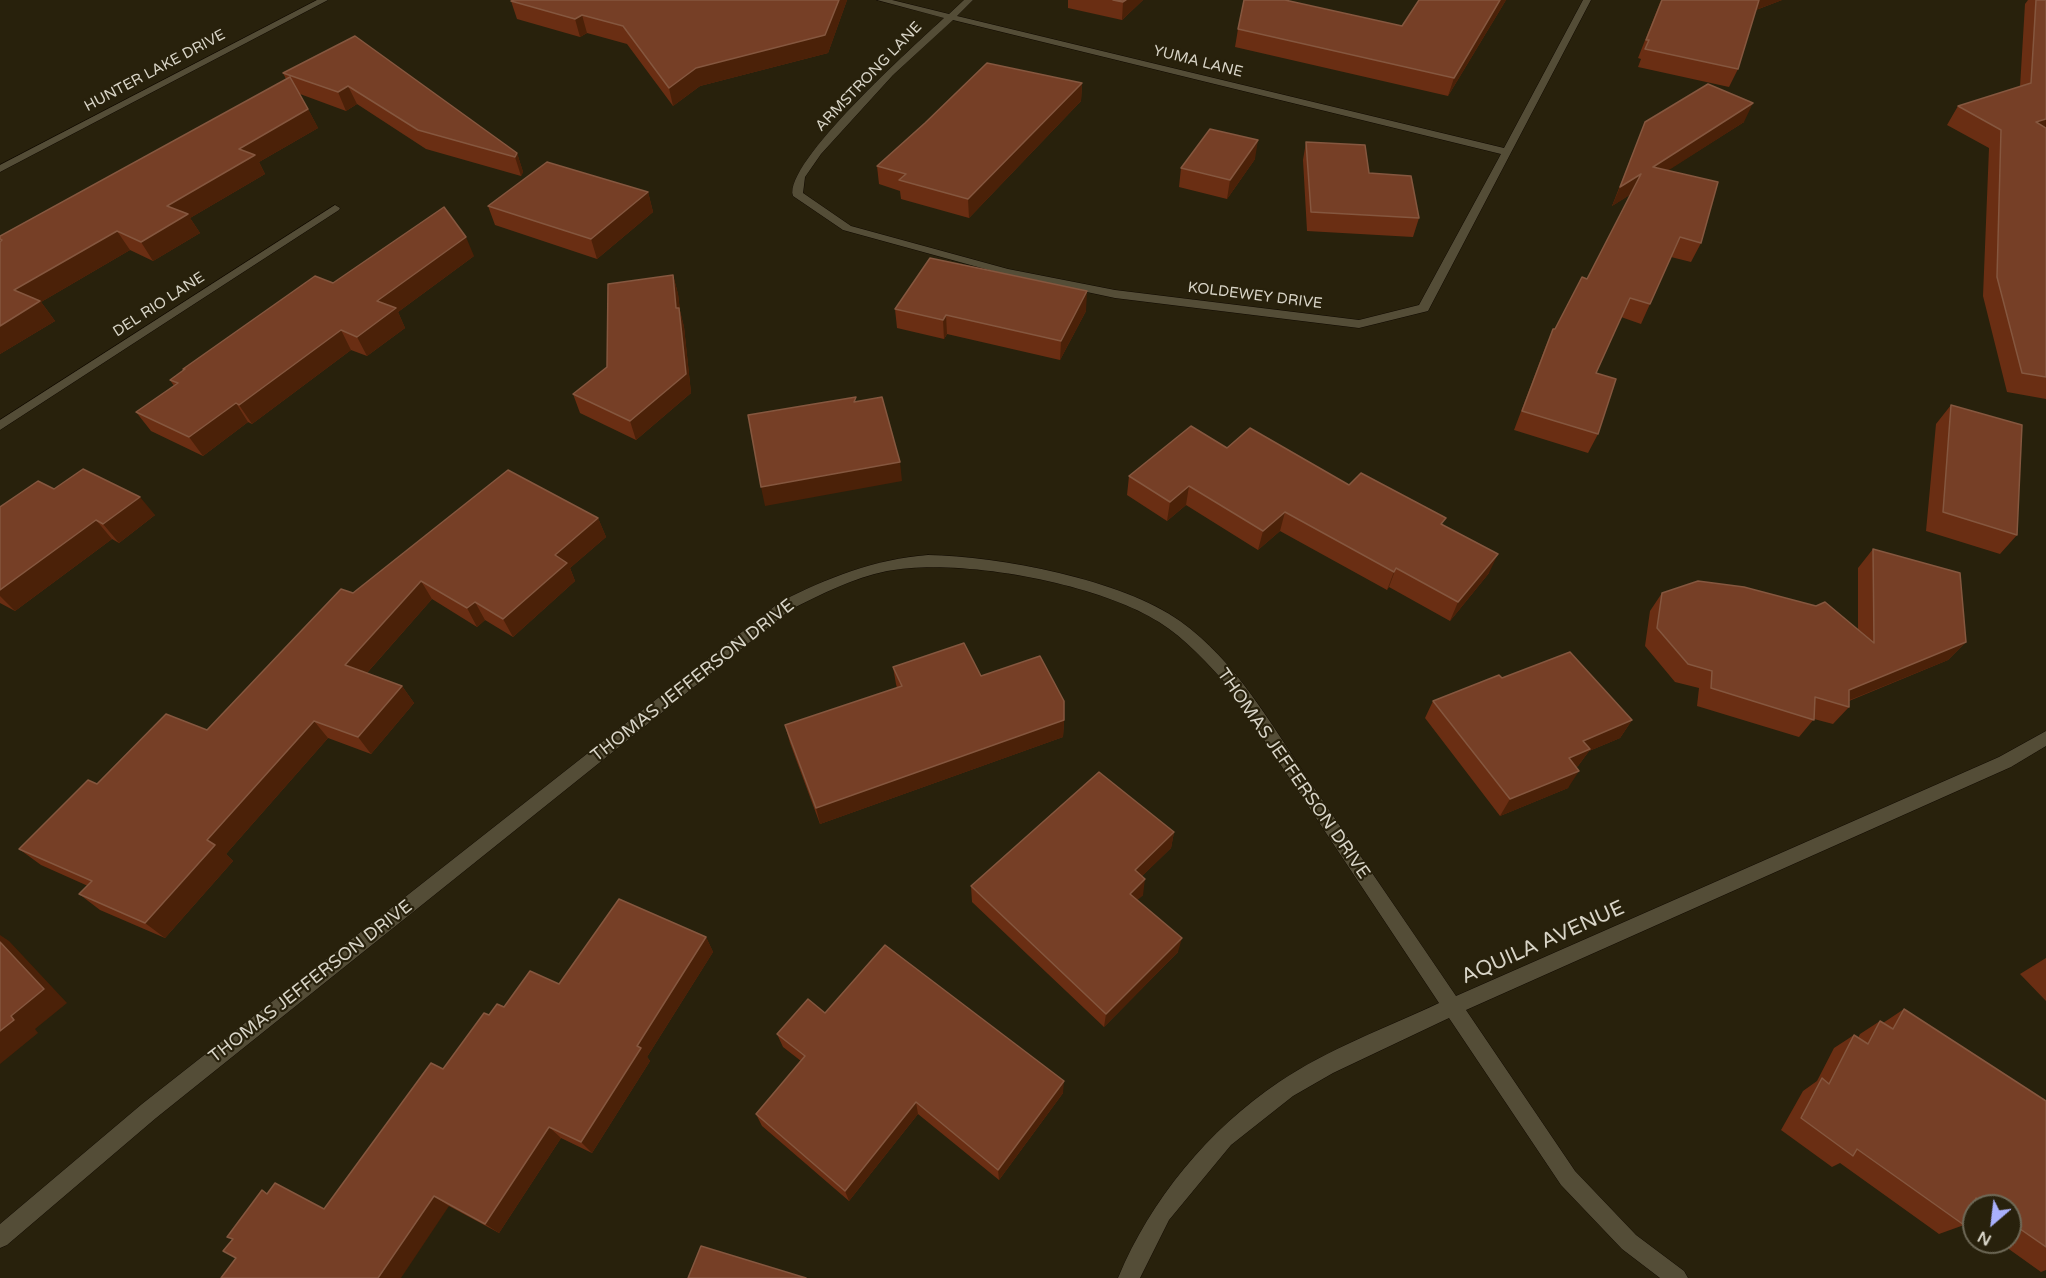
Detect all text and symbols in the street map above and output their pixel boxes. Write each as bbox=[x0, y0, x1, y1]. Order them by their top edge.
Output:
street label: ARMSTRONG LANE bbox=[812, 18, 926, 136]
street label: HUNTER LAKE DRIVE bbox=[81, 26, 229, 116]
street label: YUMA LANE bbox=[1151, 42, 1245, 82]
street label: DEL RIO LANE bbox=[110, 269, 208, 341]
street label: KOLDEWEY DRIVE bbox=[1187, 279, 1323, 313]
street label: THOMAS JEFFERSON DRIVE bbox=[587, 595, 799, 767]
street label: THOMAS JEFFERSON DRIVE bbox=[1212, 665, 1374, 883]
street label: THOMAS JEFFERSON DRIVE bbox=[205, 896, 417, 1068]
street label: AQUILA AVENUE bbox=[1457, 896, 1629, 990]
north arrow bbox=[1962, 1194, 2022, 1254]
text: N bbox=[1974, 1226, 1995, 1250]

